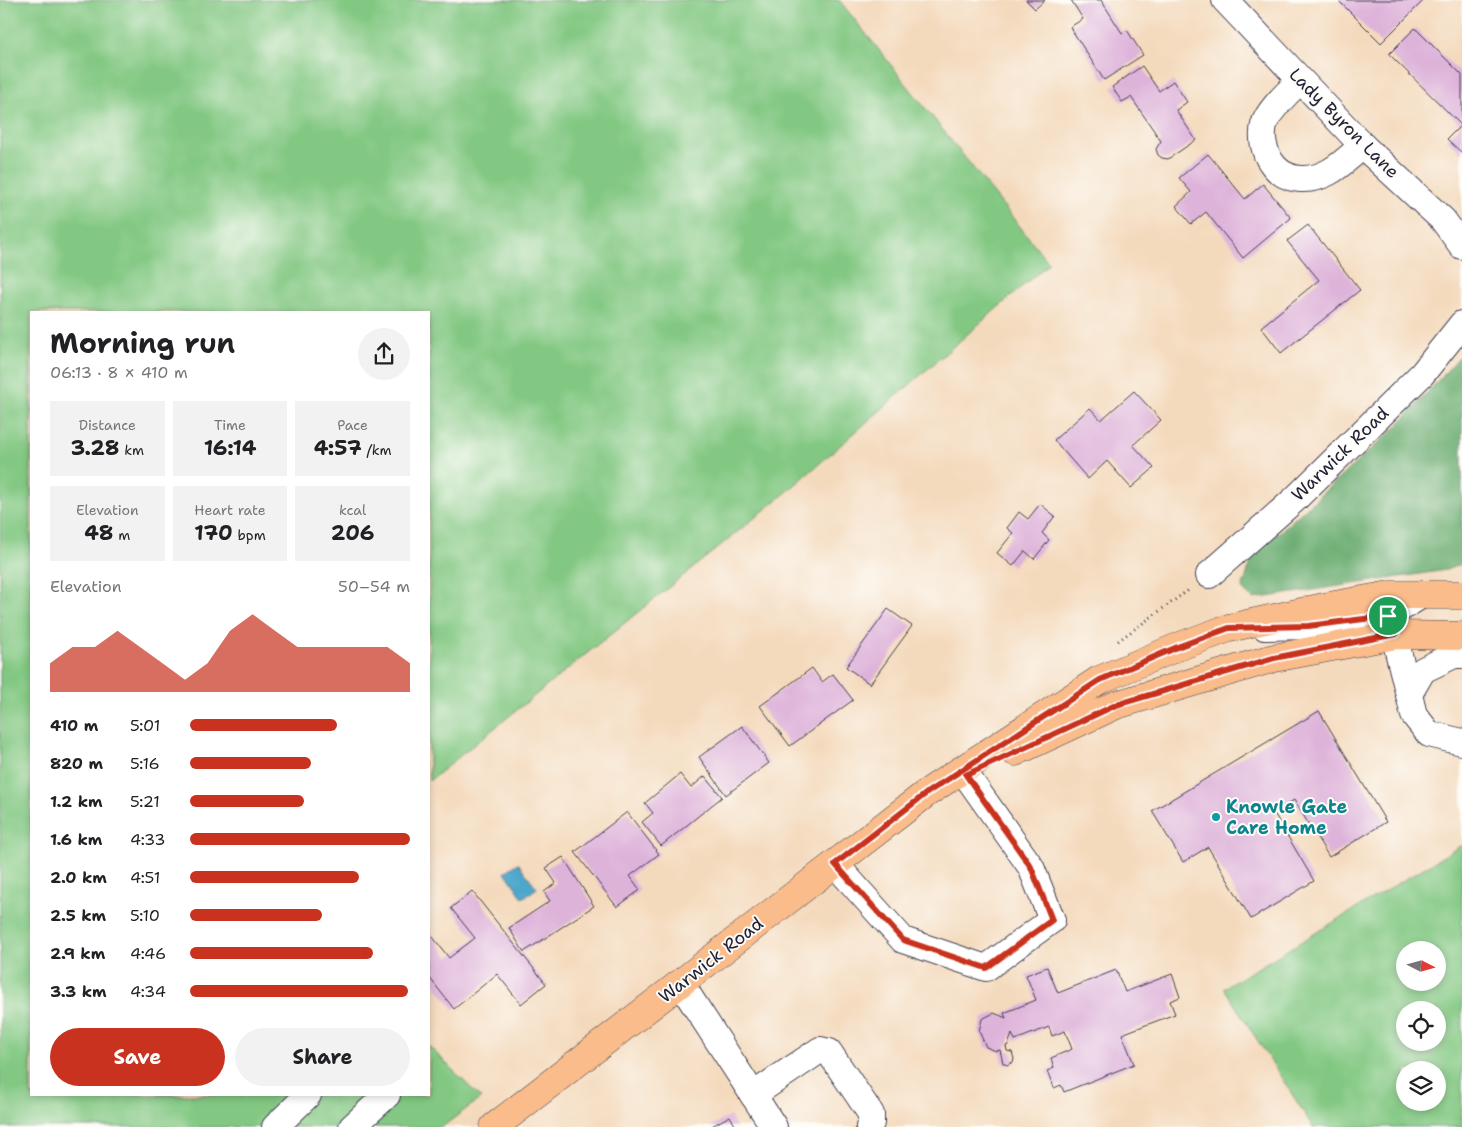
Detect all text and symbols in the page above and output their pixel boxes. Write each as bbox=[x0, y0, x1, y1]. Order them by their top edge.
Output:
street label: Lady Byron Lane bbox=[1284, 63, 1404, 183]
text: Morning run bbox=[50, 324, 235, 362]
button: share bbox=[358, 328, 410, 380]
text: 06:13 · 8 × 410 m bbox=[50, 362, 188, 383]
street label: Warwick Road bbox=[1286, 401, 1394, 507]
text: Distance bbox=[79, 416, 136, 434]
text: Time bbox=[214, 416, 246, 434]
text: Pace bbox=[337, 416, 368, 434]
text: 3.28 bbox=[70, 434, 120, 462]
text: 16:14 bbox=[204, 434, 256, 462]
text: 4:57 bbox=[314, 434, 362, 462]
text: km bbox=[120, 441, 144, 459]
text: /km bbox=[362, 441, 392, 459]
text: Elevation bbox=[76, 501, 139, 519]
text: Heart rate bbox=[194, 501, 266, 519]
text: kcal bbox=[339, 501, 366, 519]
text: 48 bbox=[84, 519, 114, 547]
text: 170 bbox=[194, 519, 233, 547]
text: 206 bbox=[331, 519, 374, 547]
text: m bbox=[114, 526, 130, 544]
text: bpm bbox=[233, 526, 266, 544]
text: Elevation bbox=[50, 576, 122, 597]
text: 50–54 m bbox=[338, 576, 410, 597]
pin bbox=[1367, 595, 1409, 637]
icon: arrive bbox=[1374, 602, 1402, 630]
text: 410 m bbox=[50, 715, 98, 736]
text: 5:01 bbox=[130, 715, 160, 736]
text: 820 m bbox=[50, 753, 103, 774]
text: 5:16 bbox=[130, 753, 160, 774]
text: 1.2 km bbox=[50, 791, 103, 812]
text: 5:21 bbox=[130, 791, 160, 812]
place label: Knowle Gate Care Home bbox=[1226, 795, 1348, 840]
marker: Knowle Gate Care Home bbox=[1210, 811, 1222, 823]
text: 1.6 km bbox=[50, 829, 102, 850]
text: 4:33 bbox=[130, 829, 166, 850]
text: 2.0 km bbox=[50, 867, 107, 888]
text: 4:51 bbox=[130, 867, 160, 888]
text: 2.5 km bbox=[50, 905, 106, 926]
text: 5:10 bbox=[130, 905, 160, 926]
street label: Warwick Road bbox=[654, 912, 768, 1008]
north arrow bbox=[1396, 941, 1446, 991]
map controls bbox=[1396, 941, 1446, 1111]
text: 2.9 km bbox=[50, 943, 105, 964]
text: 4:46 bbox=[130, 943, 166, 964]
text: 3.3 km bbox=[50, 981, 107, 1002]
text: 4:34 bbox=[130, 981, 166, 1002]
button: locate bbox=[1396, 1001, 1446, 1051]
button: Save bbox=[50, 1028, 225, 1086]
button: Share bbox=[235, 1028, 410, 1086]
button: layers bbox=[1396, 1061, 1446, 1111]

